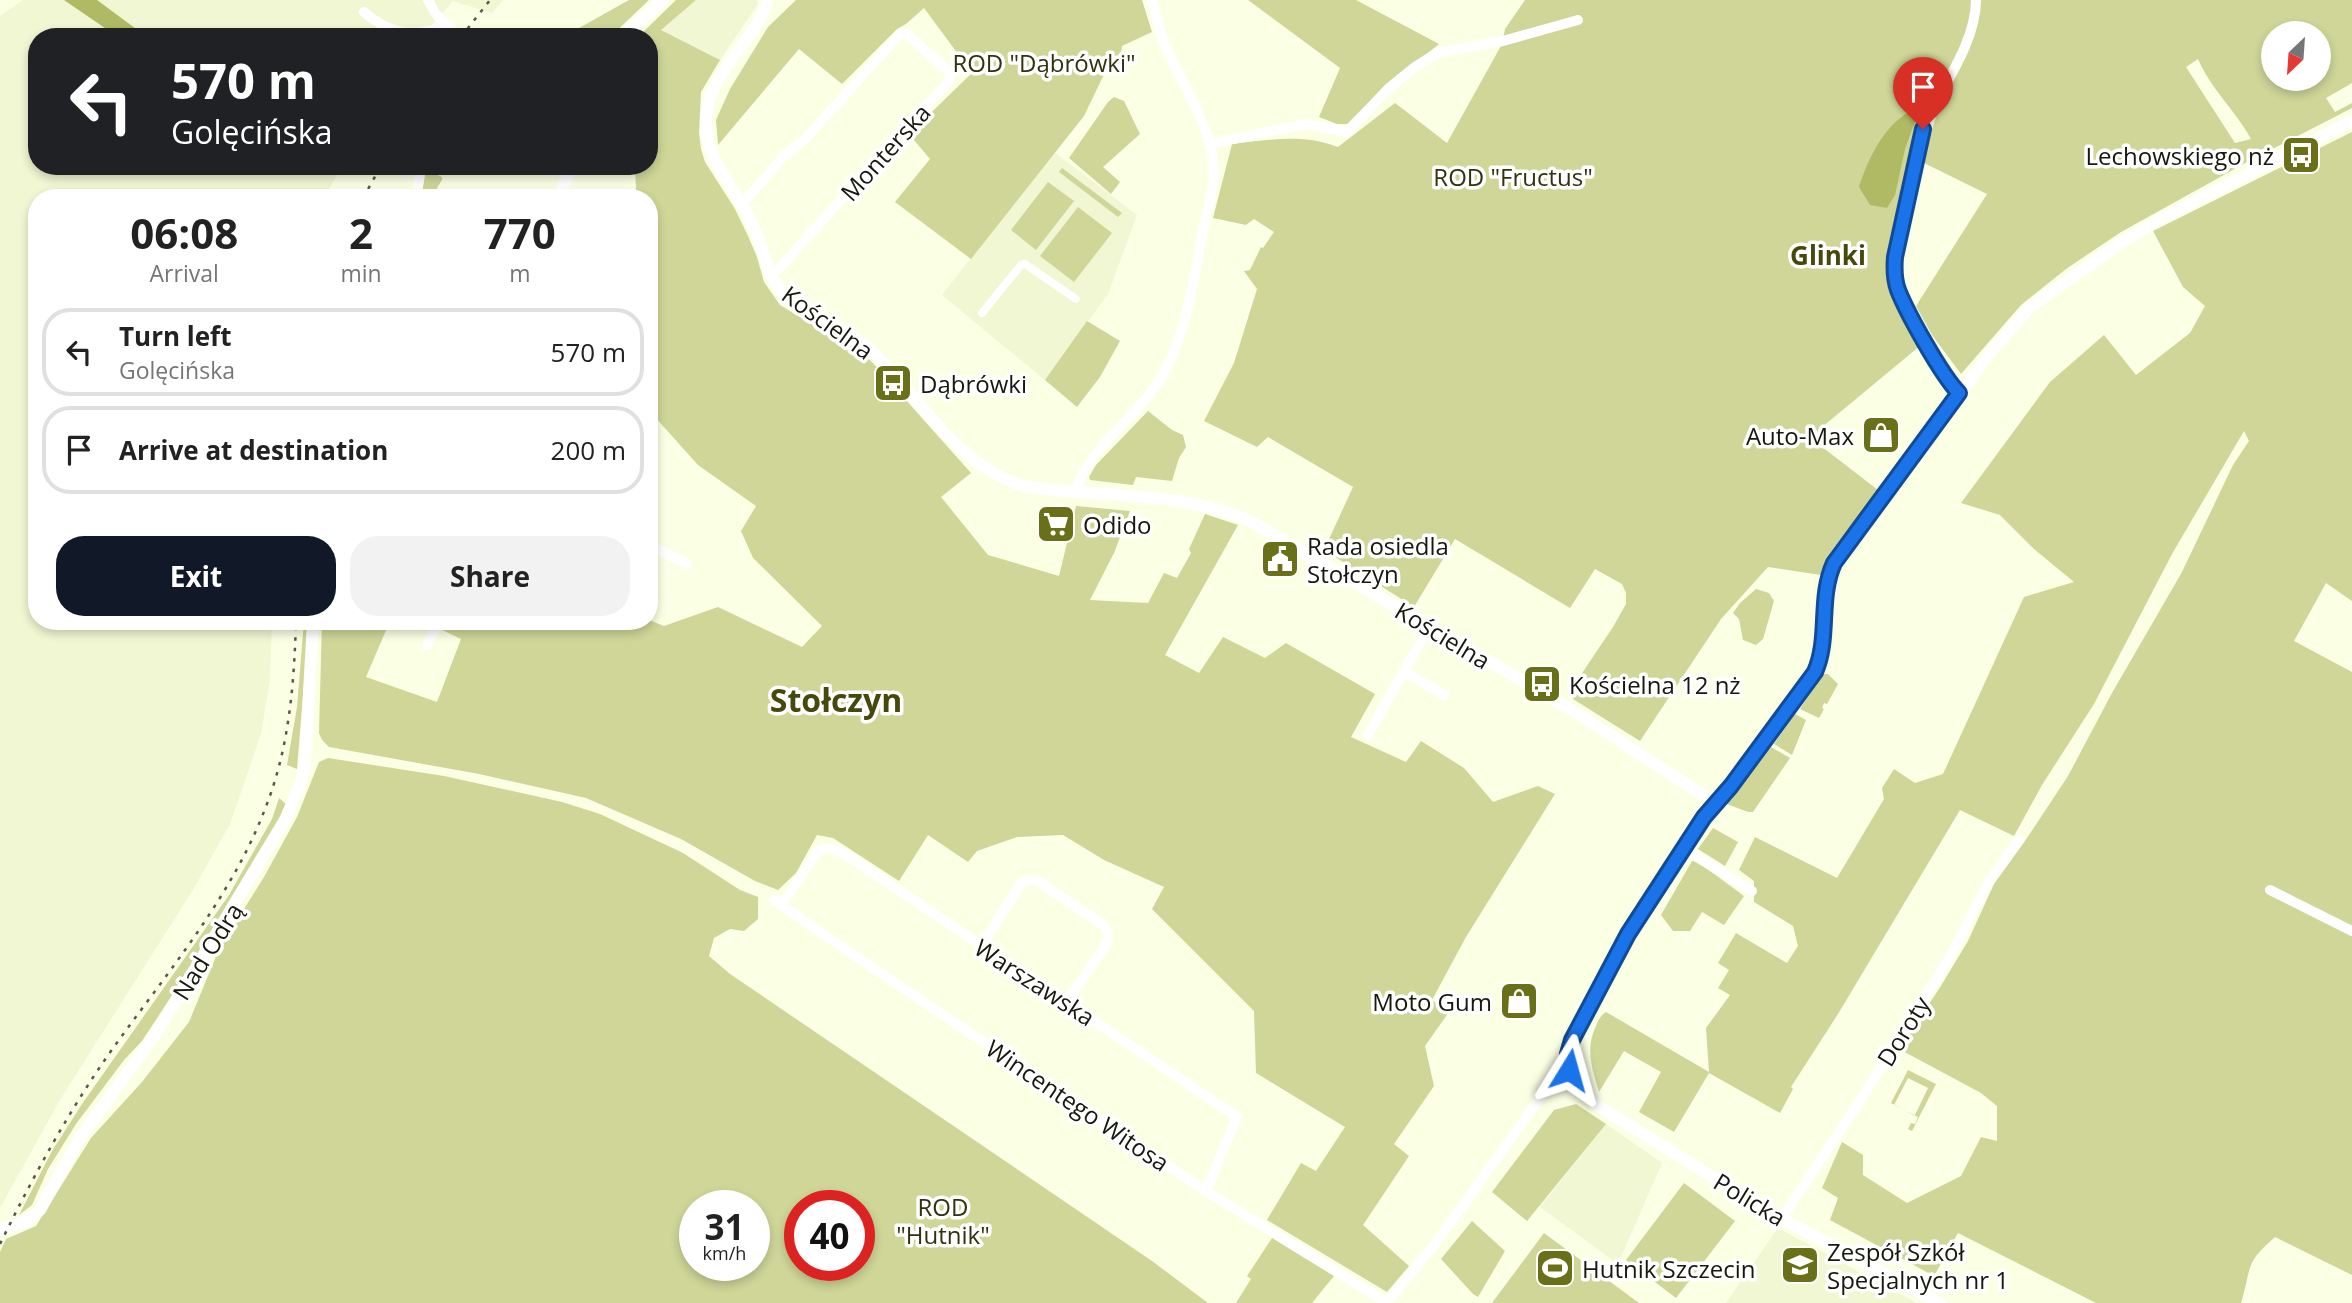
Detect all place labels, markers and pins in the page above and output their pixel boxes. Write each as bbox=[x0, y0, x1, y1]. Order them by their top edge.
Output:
pin bbox=[1893, 57, 1953, 129]
bus stop icon: Lechowskiego nż bbox=[2280, 134, 2322, 176]
place label: Lechowskiego nż bbox=[2085, 139, 2274, 172]
bus stop icon: Dąbrówki bbox=[872, 362, 914, 404]
place label: Dąbrówki bbox=[920, 367, 1027, 400]
shop icon: Auto-Max bbox=[1860, 414, 1902, 456]
place label: Auto-Max bbox=[1746, 419, 1854, 452]
supermarket icon: Odido bbox=[1035, 503, 1077, 545]
place label: Odido bbox=[1083, 508, 1152, 541]
place label: Rada osiedla Stołczyn bbox=[1307, 529, 1449, 590]
public building icon: Rada osiedla Stołczyn bbox=[1259, 538, 1301, 580]
bus stop icon: Kościelna 12 nż bbox=[1521, 663, 1563, 705]
place label: Kościelna 12 nż bbox=[1569, 668, 1741, 701]
shop icon: Moto Gum bbox=[1498, 980, 1540, 1022]
place label: Moto Gum bbox=[1372, 985, 1492, 1018]
place label: Zespół Szkół Specjalnych nr 1 bbox=[1827, 1235, 2009, 1296]
school or university icon: Zespół Szkół Specjalnych nr 1 bbox=[1779, 1244, 1821, 1286]
sports icon: Hutnik Szczecin bbox=[1534, 1247, 1576, 1289]
place label: Hutnik Szczecin bbox=[1582, 1252, 1756, 1285]

